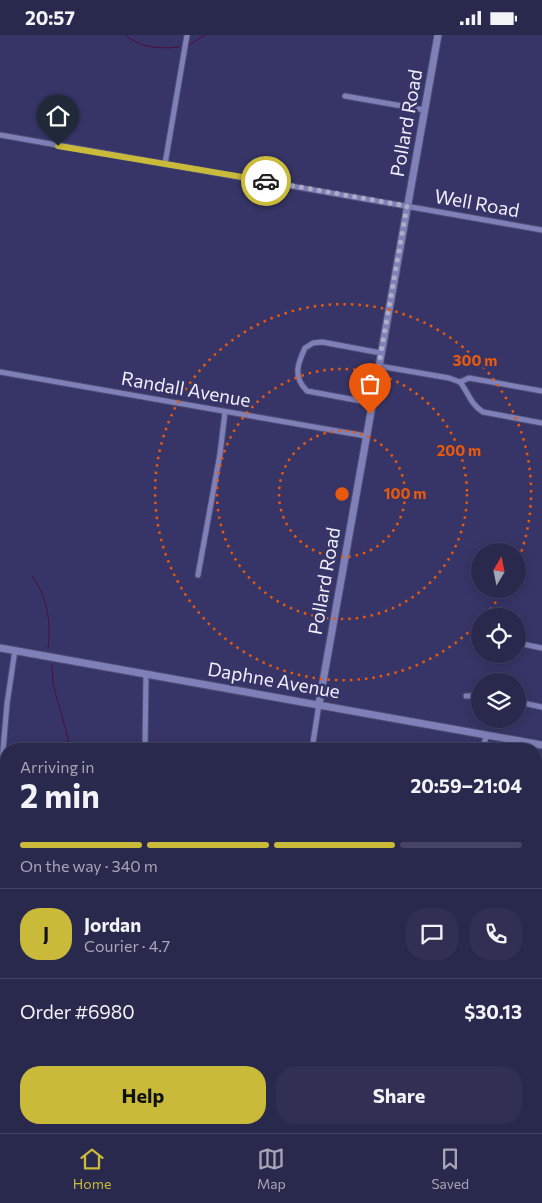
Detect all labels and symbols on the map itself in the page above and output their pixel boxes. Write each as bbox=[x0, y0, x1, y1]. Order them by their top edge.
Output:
street label: Pollard Road bbox=[385, 67, 426, 178]
pin bbox=[37, 95, 79, 146]
courier bbox=[241, 156, 291, 206]
street label: Well Road bbox=[433, 184, 521, 221]
text: 300 m bbox=[453, 351, 497, 369]
pin bbox=[349, 363, 391, 414]
street label: Randall Avenue bbox=[120, 366, 253, 411]
text: 200 m bbox=[437, 441, 481, 459]
text: 100 m bbox=[384, 484, 426, 502]
centre of rings bbox=[333, 485, 351, 503]
street label: Pollard Road bbox=[303, 525, 344, 636]
north arrow bbox=[471, 543, 526, 597]
street label: Daphne Avenue bbox=[206, 657, 342, 702]

